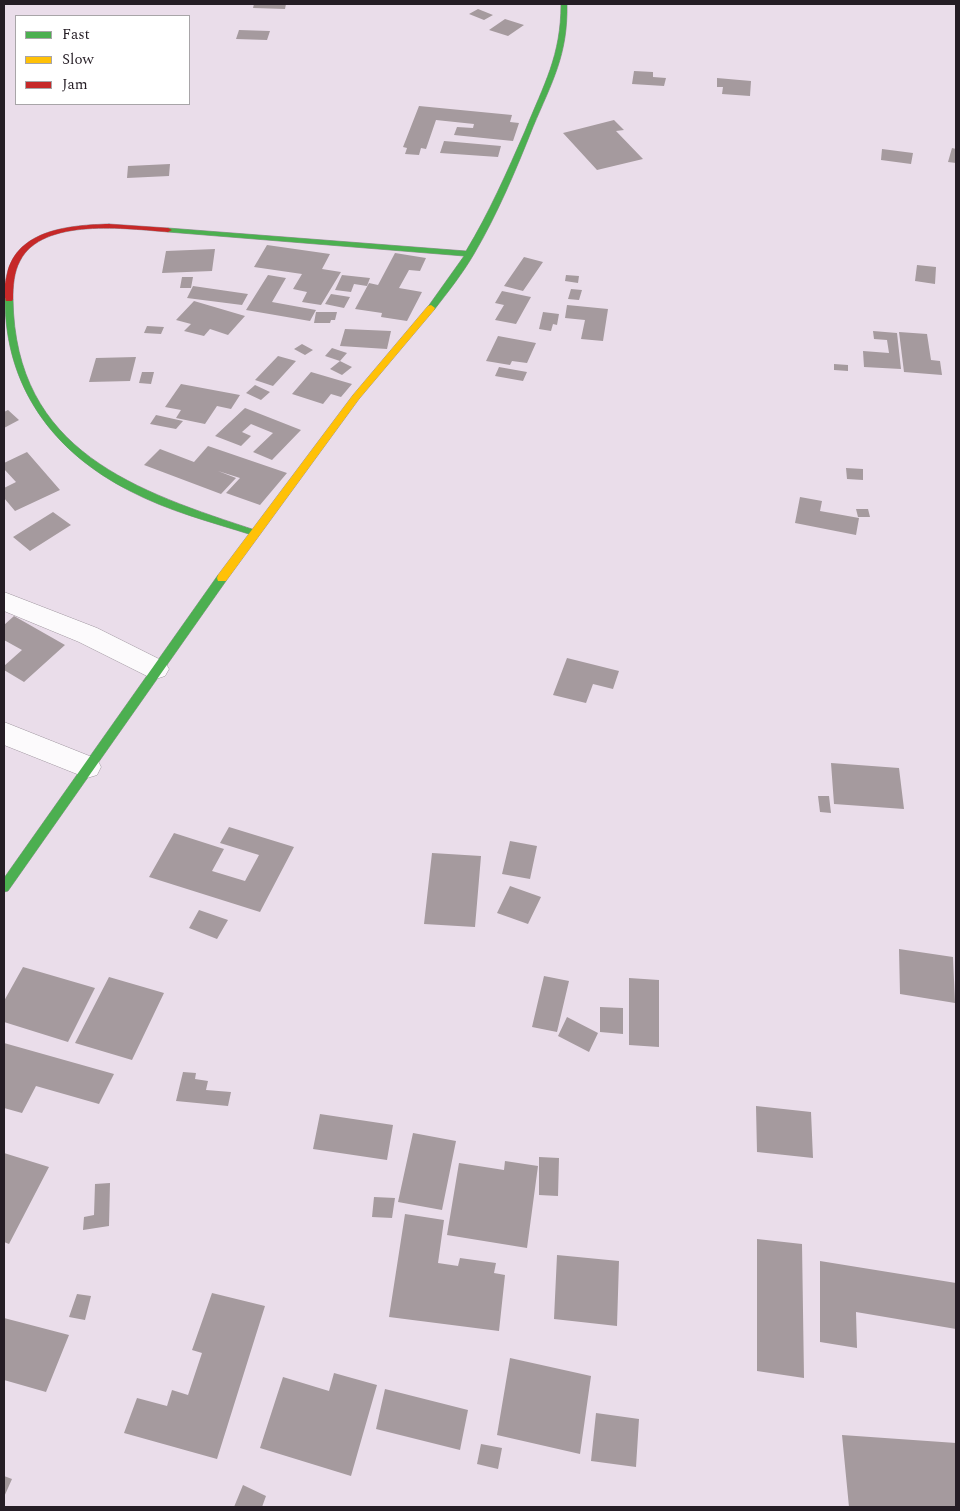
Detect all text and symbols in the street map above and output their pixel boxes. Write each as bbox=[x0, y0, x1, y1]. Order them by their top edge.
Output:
legend bbox=[15, 15, 190, 105]
text: Fast bbox=[62, 23, 90, 46]
text: Slow bbox=[62, 48, 94, 71]
text: Jam bbox=[62, 73, 88, 96]

